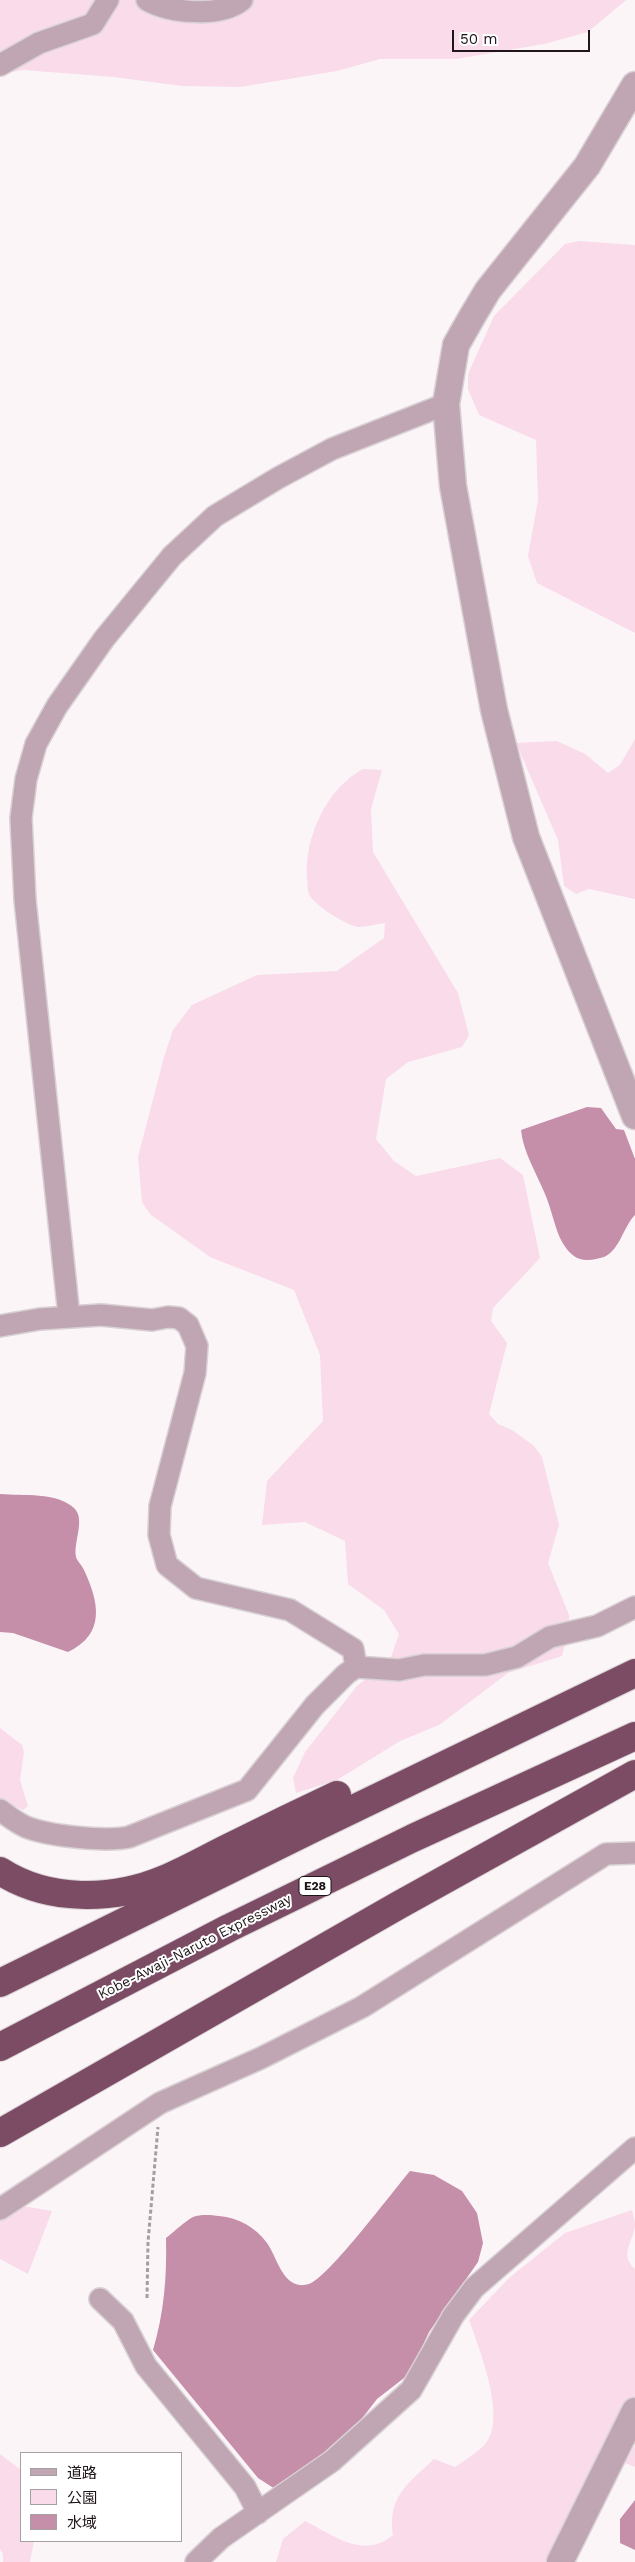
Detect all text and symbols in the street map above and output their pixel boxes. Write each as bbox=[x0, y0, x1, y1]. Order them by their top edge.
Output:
scale bar bbox=[455, 20, 592, 52]
text: 50 m bbox=[460, 30, 497, 48]
road number: E28 bbox=[299, 1876, 331, 1895]
street label: Kobe-Awaji-Naruto Expressway bbox=[96, 1891, 294, 2003]
legend bbox=[20, 2452, 182, 2542]
text: 道路 bbox=[67, 2464, 97, 2482]
text: 公園 bbox=[67, 2489, 97, 2507]
text: 水域 bbox=[67, 2514, 97, 2532]

